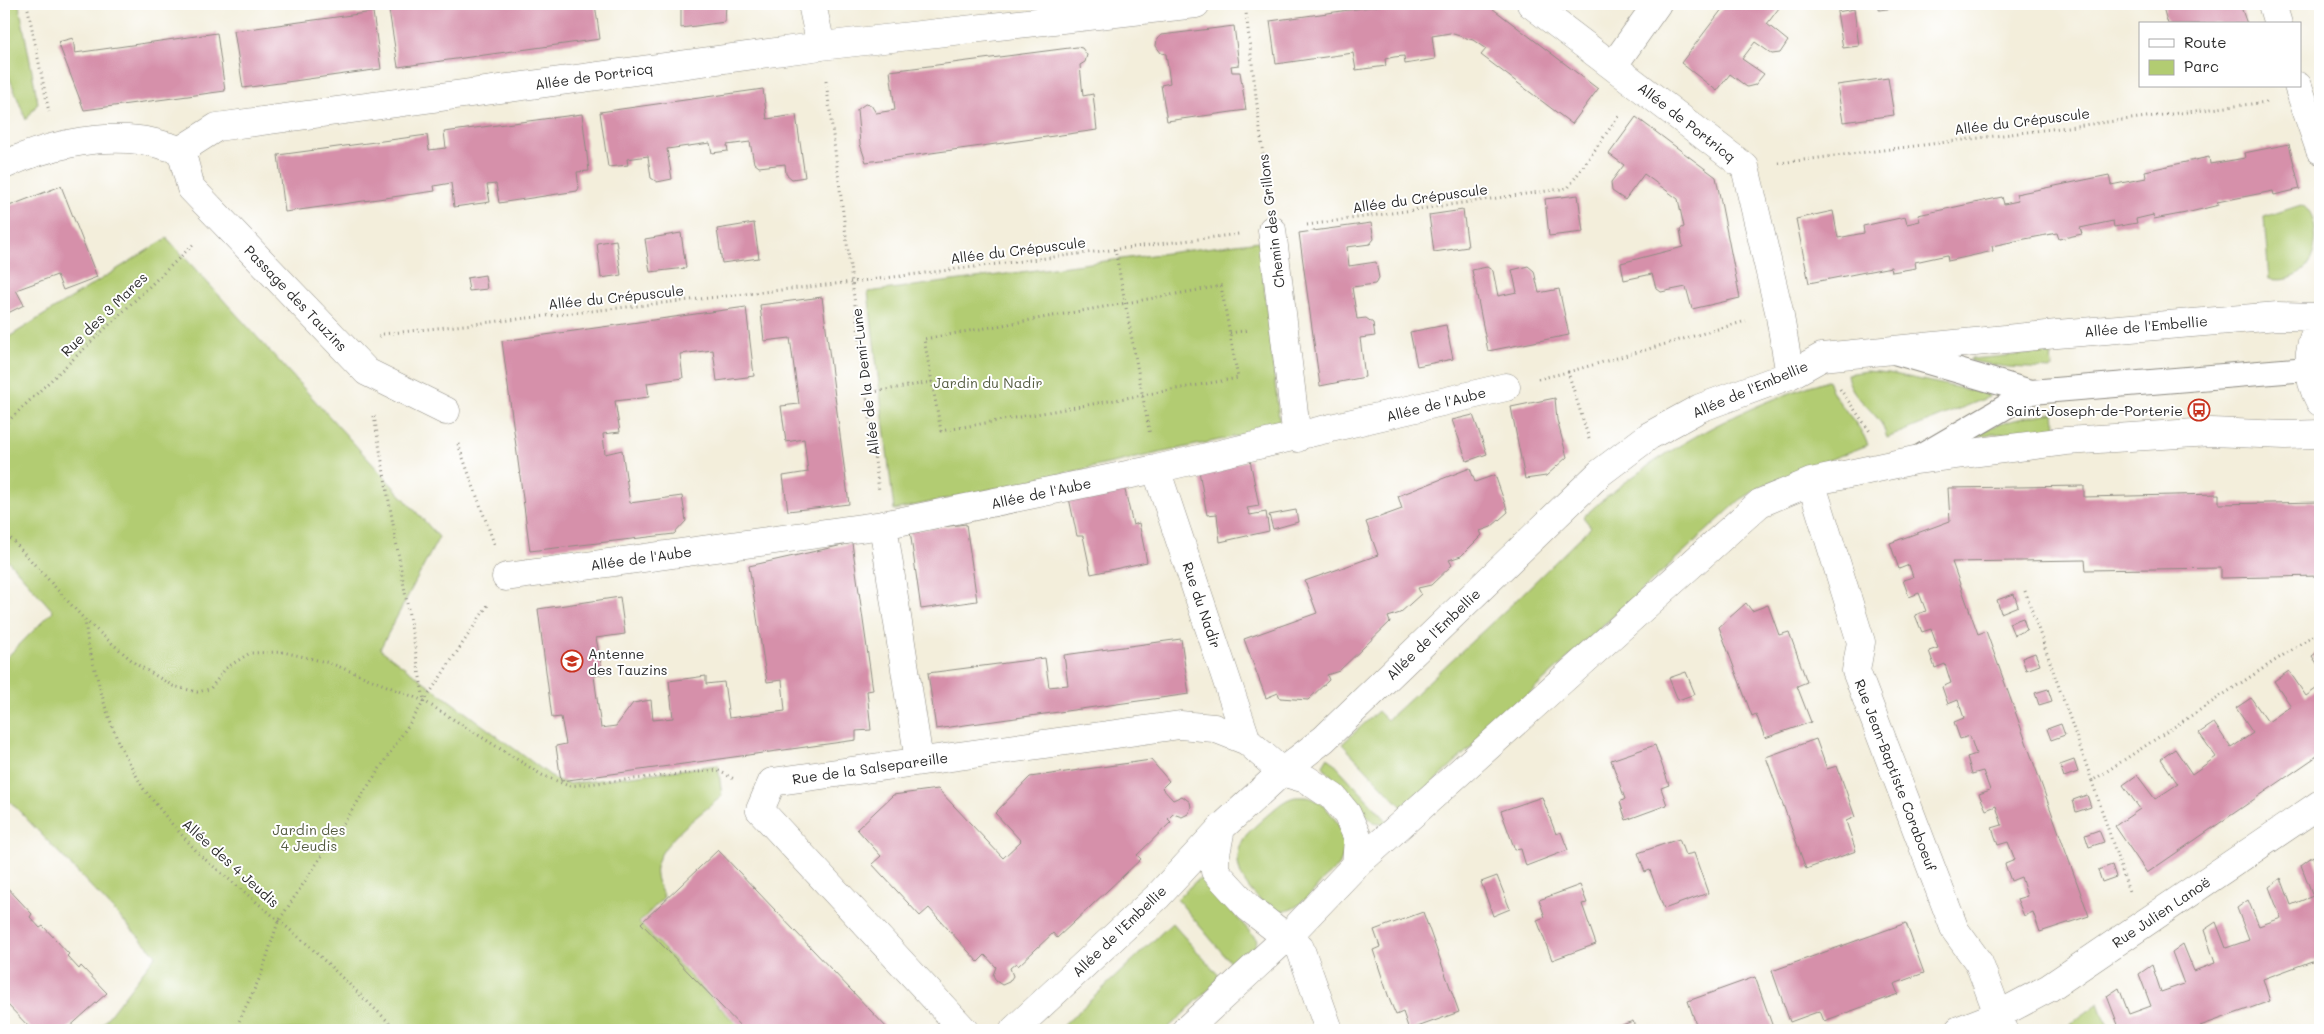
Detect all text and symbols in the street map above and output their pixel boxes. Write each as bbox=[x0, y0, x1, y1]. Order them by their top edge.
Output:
legend bbox=[2139, 22, 2302, 88]
text: Route bbox=[2184, 32, 2227, 52]
text: Parc bbox=[2184, 56, 2219, 76]
street label: Allée de Portricq bbox=[534, 58, 654, 94]
street label: Allée de Portricq bbox=[1634, 78, 1740, 166]
street label: Allée du Crépuscule bbox=[1953, 103, 2091, 139]
street label: Chemin des Grillons bbox=[1253, 153, 1289, 289]
street label: Allée du Crépuscule bbox=[1351, 179, 1489, 217]
street label: Allée du Crépuscule bbox=[949, 232, 1087, 268]
street label: Passage des Tauzins bbox=[240, 241, 352, 355]
street label: Rue des 3 Mares bbox=[57, 268, 151, 360]
street label: Allée du Crépuscule bbox=[547, 280, 685, 314]
street label: Allée de la Demi-Lune bbox=[847, 307, 883, 457]
street label: Allée de l'Embellie bbox=[2083, 311, 2209, 341]
street label: Allée de l'Embellie bbox=[1689, 356, 1811, 422]
park label: Jardin du Nadir bbox=[933, 373, 1043, 392]
street label: Allée de l'Aube bbox=[1384, 382, 1488, 426]
bus stop icon: Saint-Joseph-de-Porterie bbox=[2187, 398, 2211, 422]
place label: Saint-Joseph-de-Porterie bbox=[2006, 401, 2183, 420]
street label: Allée de l'Aube bbox=[989, 473, 1093, 513]
street label: Allée de l'Aube bbox=[589, 541, 693, 575]
street label: Rue du Nadir bbox=[1178, 559, 1226, 651]
street label: Allée de l'Embellie bbox=[1382, 584, 1484, 684]
place label: Antenne des Tauzins bbox=[588, 644, 668, 679]
school or university icon: Antenne des Tauzins bbox=[560, 649, 584, 673]
street label: Rue Jean-Baptiste Coraboeuf bbox=[1851, 676, 1942, 874]
street label: Rue de la Salsepareille bbox=[791, 748, 949, 788]
street label: Allée des 4 Jeudis bbox=[179, 814, 283, 912]
park label: Jardin des 4 Jeudis bbox=[272, 820, 346, 855]
street label: Rue Julien Lanoë bbox=[2108, 872, 2214, 952]
street label: Allée de l'Embellie bbox=[1068, 881, 1170, 981]

